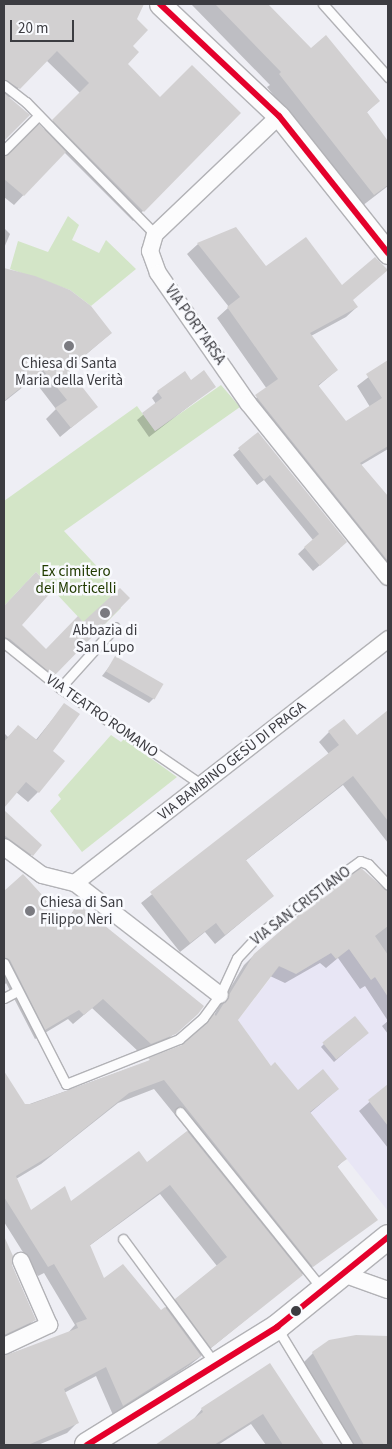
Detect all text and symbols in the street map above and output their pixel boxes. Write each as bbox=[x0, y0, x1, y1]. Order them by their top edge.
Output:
scale bar bbox=[12, 10, 76, 42]
text: 20 m bbox=[18, 18, 48, 39]
street label: VIA PORT'ARSA bbox=[161, 282, 229, 368]
marker: Chiesa di Santa Maria della Verità bbox=[63, 340, 75, 352]
place label: Chiesa di Santa Maria della Verità bbox=[15, 354, 123, 389]
park label: Ex cimitero dei Morticelli bbox=[36, 562, 116, 597]
marker: Abbazia di San Lupo bbox=[99, 607, 111, 619]
place label: Abbazia di San Lupo bbox=[73, 621, 137, 656]
street label: VIA TEATRO ROMANO bbox=[42, 671, 162, 761]
street label: VIA BAMBINO GESÙ DI PRAGA bbox=[155, 698, 309, 824]
street label: VIA SAN CRISTIANO bbox=[248, 863, 354, 949]
place label: Chiesa di San Filippo Neri bbox=[40, 893, 123, 928]
marker: Chiesa di San Filippo Neri bbox=[24, 905, 36, 917]
unlabelled marker bbox=[291, 1306, 301, 1316]

